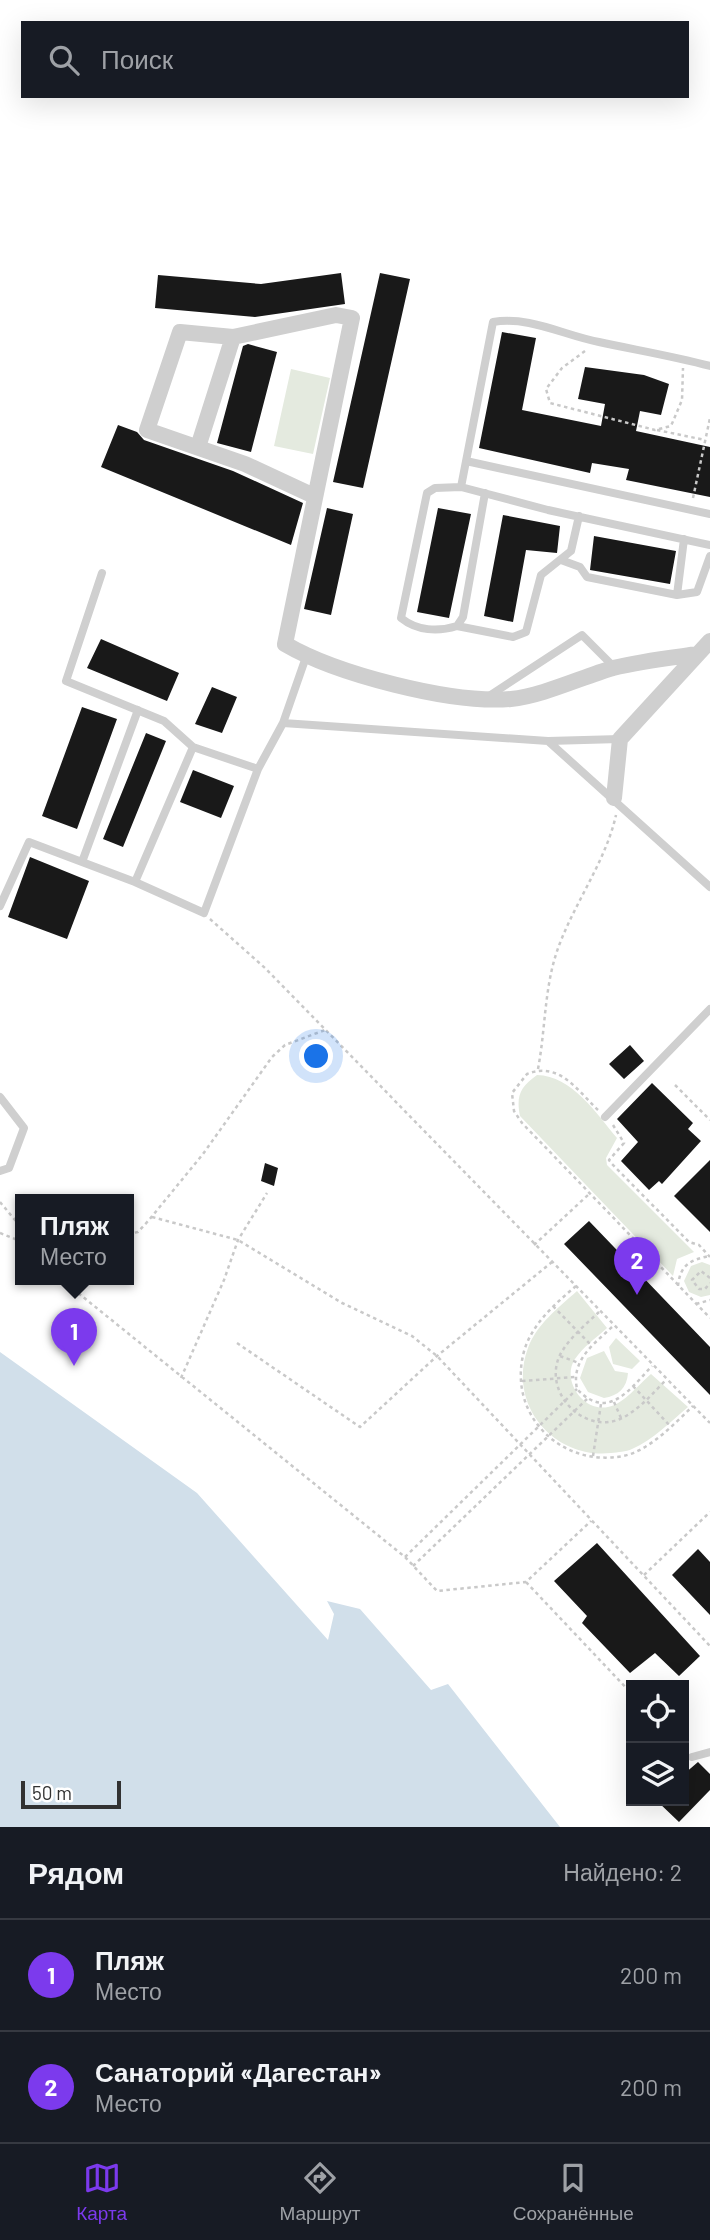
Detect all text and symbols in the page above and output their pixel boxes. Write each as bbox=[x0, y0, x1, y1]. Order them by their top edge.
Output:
search box bbox=[21, 21, 689, 98]
icon: search bbox=[45, 41, 83, 79]
text: Поиск bbox=[101, 43, 173, 74]
your location bbox=[299, 1039, 333, 1073]
popup bbox=[15, 1194, 134, 1285]
text: Пляж bbox=[40, 1209, 109, 1240]
pin: 2 bbox=[614, 1237, 660, 1295]
text: Место bbox=[40, 1242, 107, 1270]
pin: 1 bbox=[51, 1308, 97, 1366]
map controls bbox=[626, 1680, 689, 1806]
button: locate bbox=[626, 1680, 689, 1743]
button: layers bbox=[626, 1743, 689, 1806]
scale bar bbox=[21, 1778, 121, 1810]
text: 50 m bbox=[32, 1781, 72, 1804]
text: Рядом bbox=[28, 1854, 124, 1890]
text: Найдено: 2 bbox=[563, 1858, 682, 1886]
text: Пляж bbox=[95, 1944, 164, 1975]
text: 1 bbox=[47, 1961, 55, 1989]
text: 200 m bbox=[620, 1961, 682, 1989]
text: Место bbox=[95, 1977, 162, 2005]
text: Санаторий «Дагестан» bbox=[95, 2056, 382, 2087]
text: 2 bbox=[45, 2073, 57, 2101]
text: 200 m bbox=[620, 2073, 682, 2101]
text: Место bbox=[95, 2089, 162, 2117]
tab: Карта bbox=[76, 2159, 127, 2225]
tab: Маршрут bbox=[279, 2159, 360, 2225]
tab: Сохранённые bbox=[513, 2159, 634, 2225]

